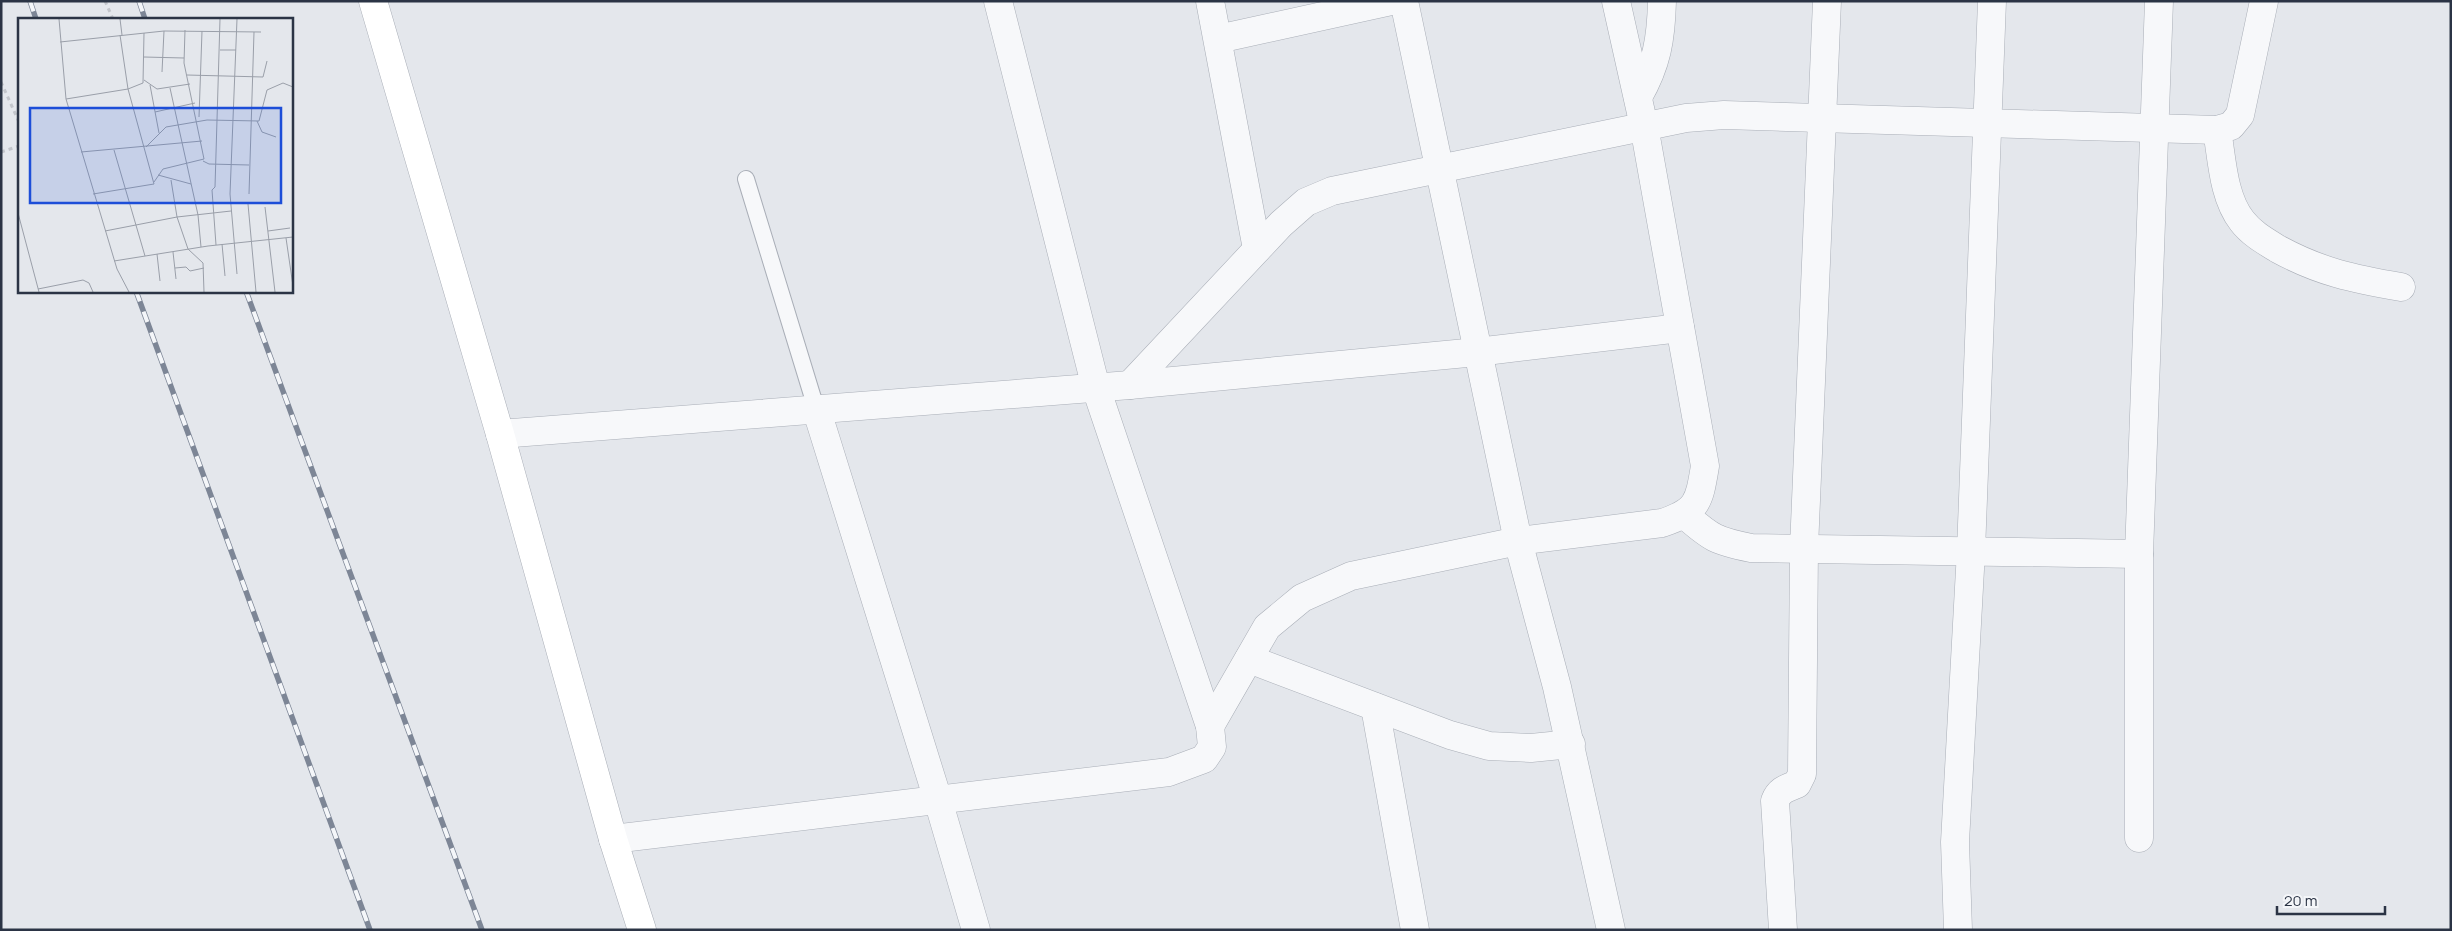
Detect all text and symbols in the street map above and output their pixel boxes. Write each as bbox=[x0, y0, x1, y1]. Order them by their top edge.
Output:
inset map bbox=[18, 18, 292, 292]
scale bar bbox=[2277, 884, 2384, 916]
text: 20 m bbox=[2284, 890, 2317, 911]

